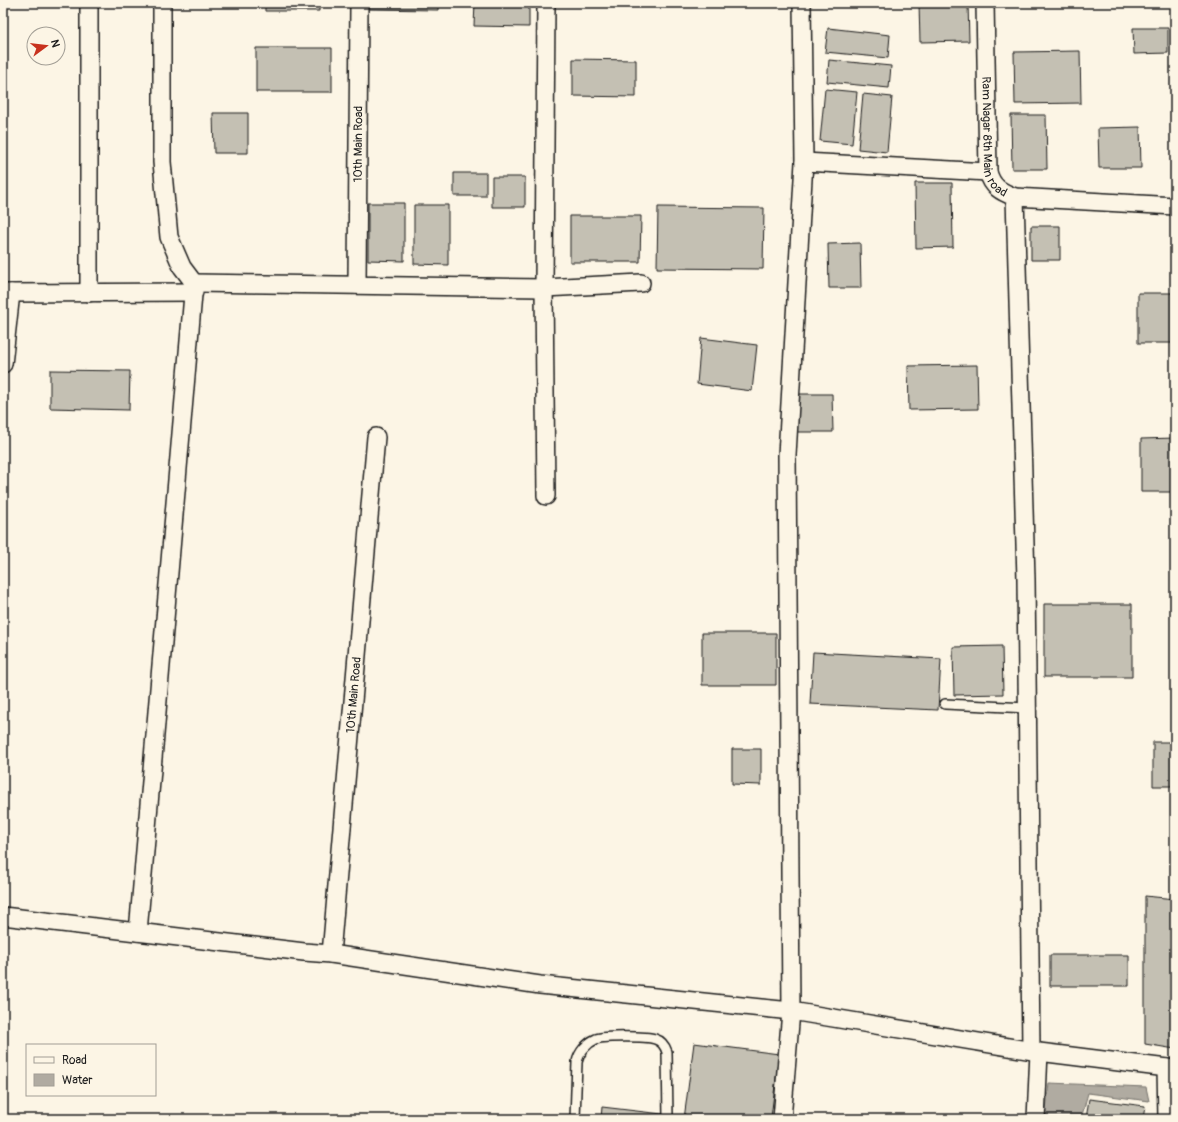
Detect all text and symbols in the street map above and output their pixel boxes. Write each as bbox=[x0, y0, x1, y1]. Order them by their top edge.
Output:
north arrow bbox=[26, 26, 66, 66]
text: N bbox=[48, 38, 63, 49]
street label: Ram Nagar 8th Main road bbox=[978, 76, 1010, 201]
street label: 10th Main Road bbox=[351, 106, 366, 182]
street label: 10th Main Road bbox=[343, 656, 365, 734]
legend bbox=[26, 1044, 156, 1096]
text: Road bbox=[62, 1053, 87, 1068]
text: Water bbox=[62, 1073, 93, 1088]

